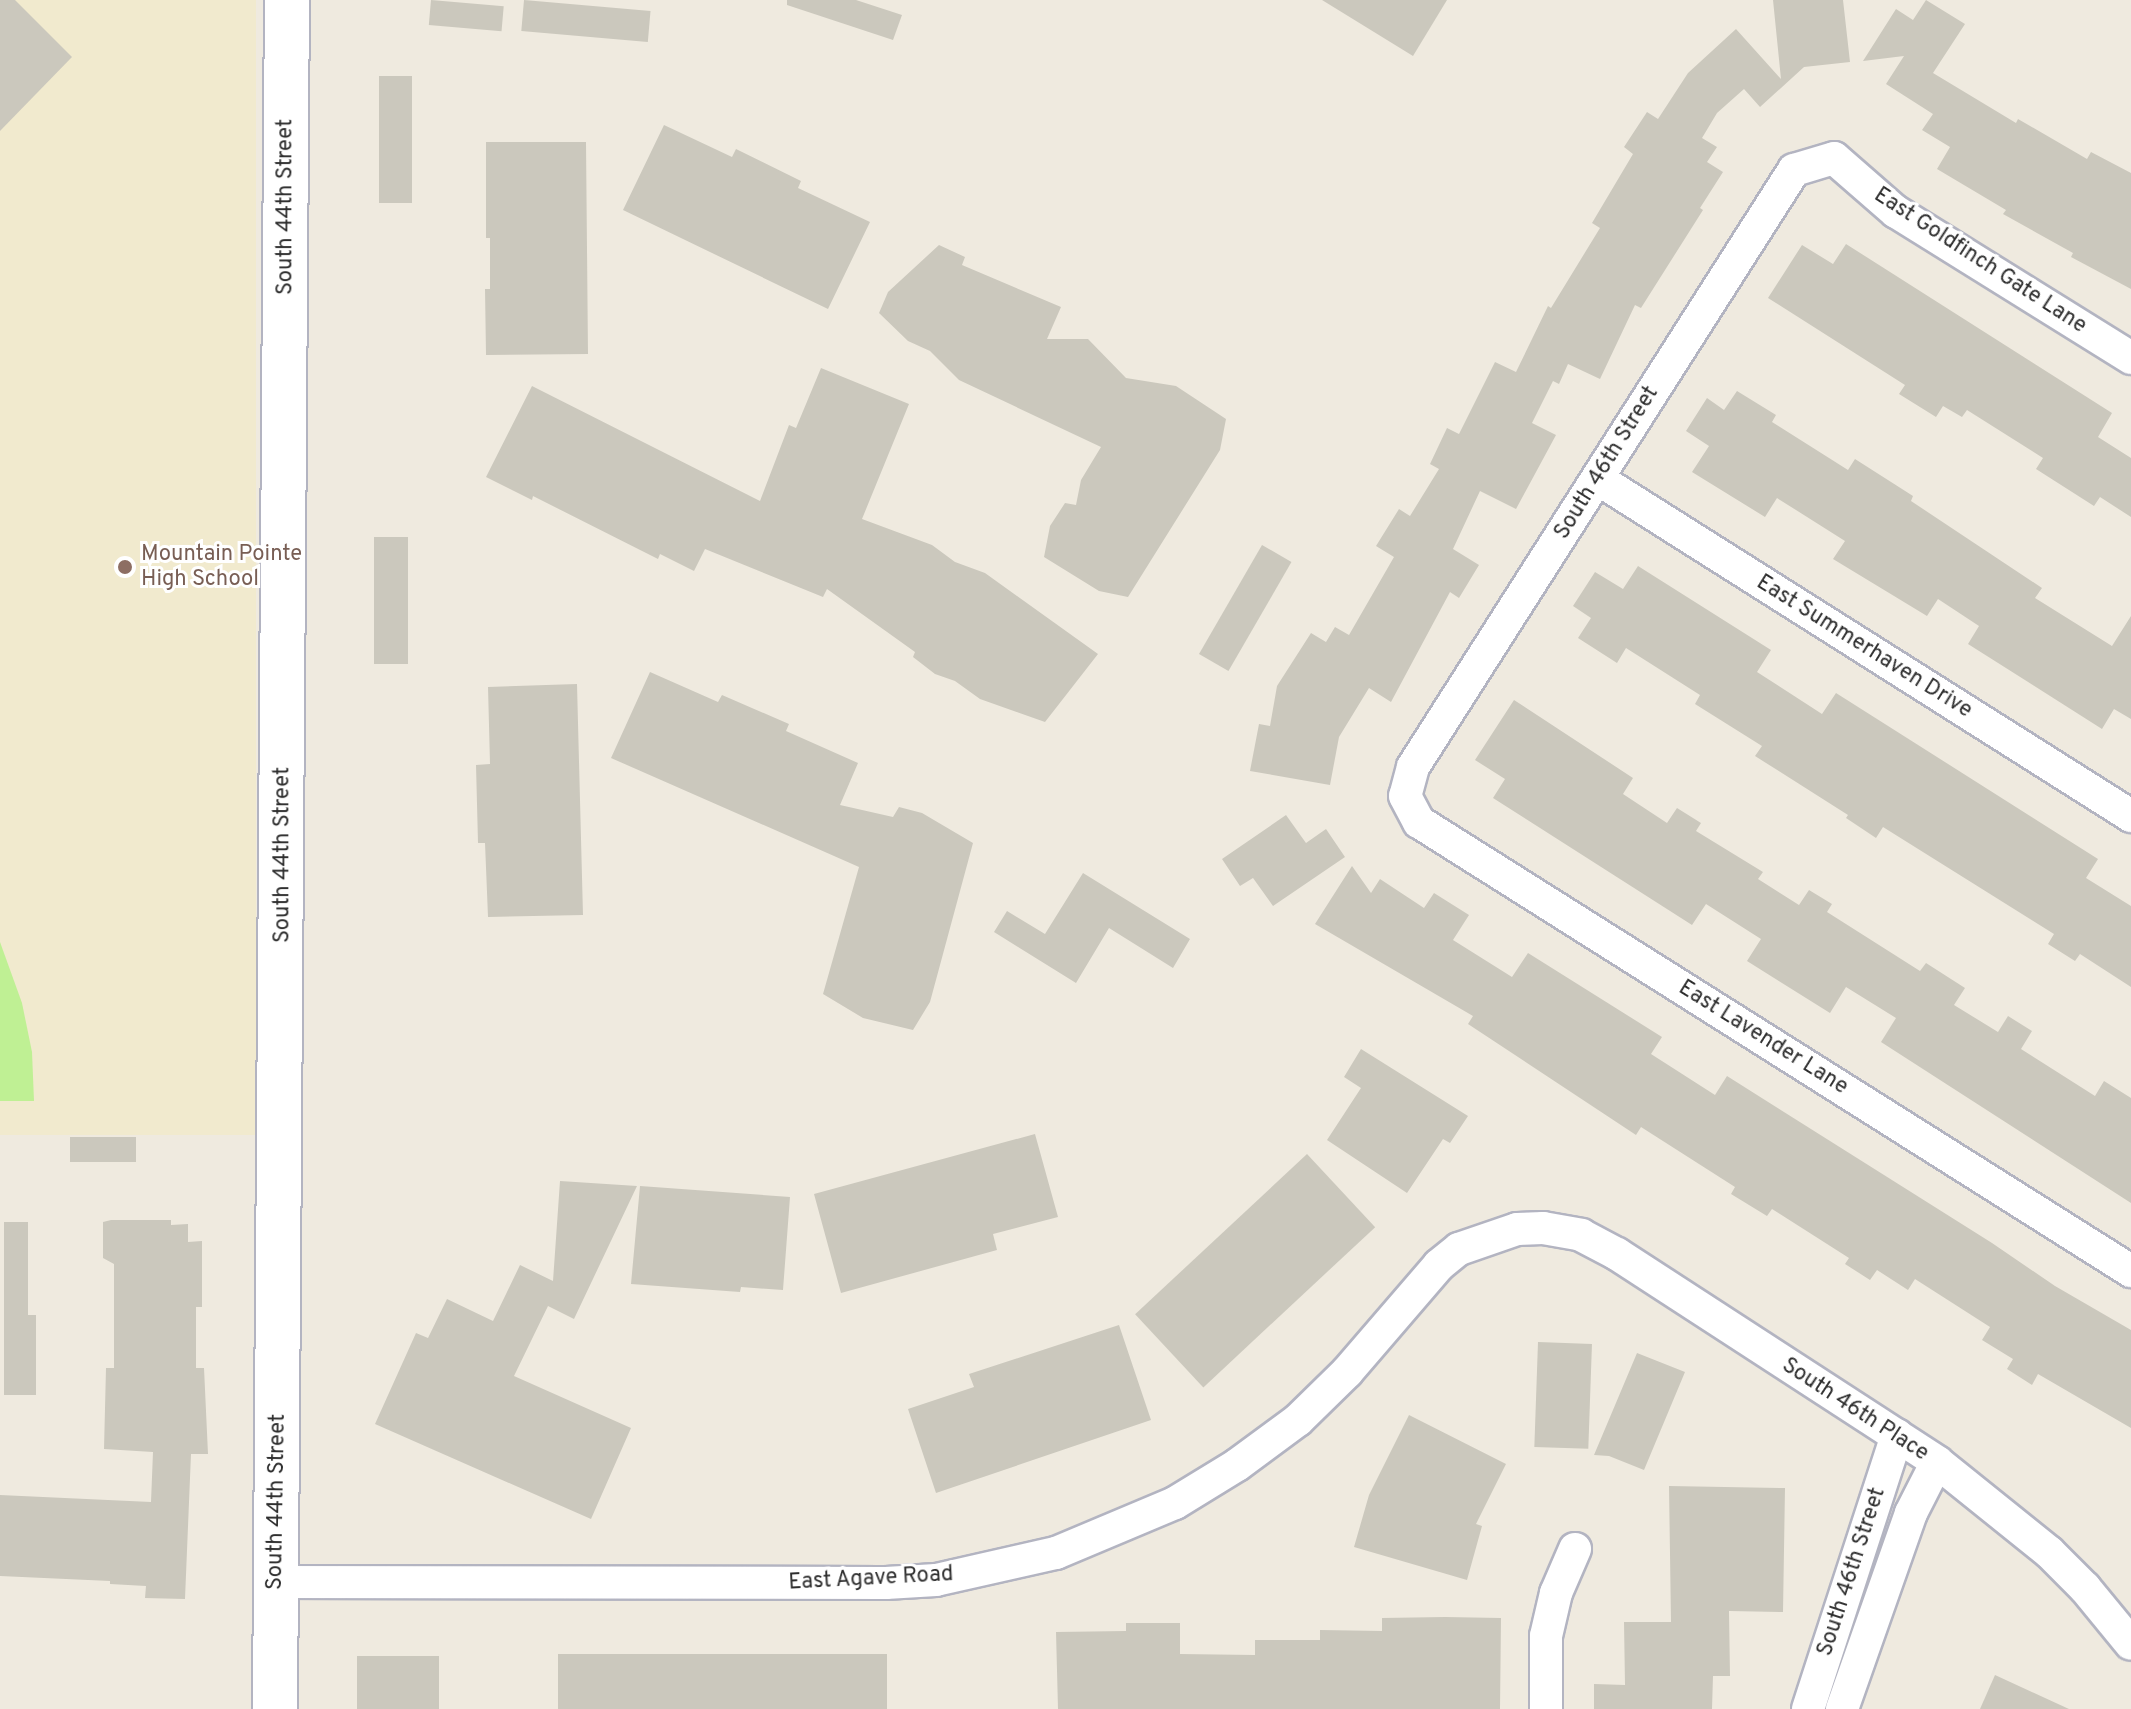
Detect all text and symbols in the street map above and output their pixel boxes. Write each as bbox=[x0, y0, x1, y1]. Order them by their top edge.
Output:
street label: South 44th Street bbox=[273, 119, 299, 295]
street label: East Goldfinch Gate Lane bbox=[1869, 182, 2091, 340]
street label: South 46th Street bbox=[1549, 382, 1665, 544]
place label: Mountain Pointe High School bbox=[141, 541, 302, 592]
marker: Mountain Pointe High School bbox=[116, 558, 134, 576]
street label: East Summerhaven Drive bbox=[1751, 570, 1977, 724]
street label: South 44th Street bbox=[270, 767, 296, 943]
street label: East Lavender Lane bbox=[1673, 975, 1853, 1101]
street label: South 46th Place bbox=[1777, 1353, 1933, 1467]
street label: South 44th Street bbox=[262, 1414, 292, 1590]
street label: South 46th Street bbox=[1812, 1484, 1892, 1660]
street label: East Agave Road bbox=[787, 1561, 955, 1597]

